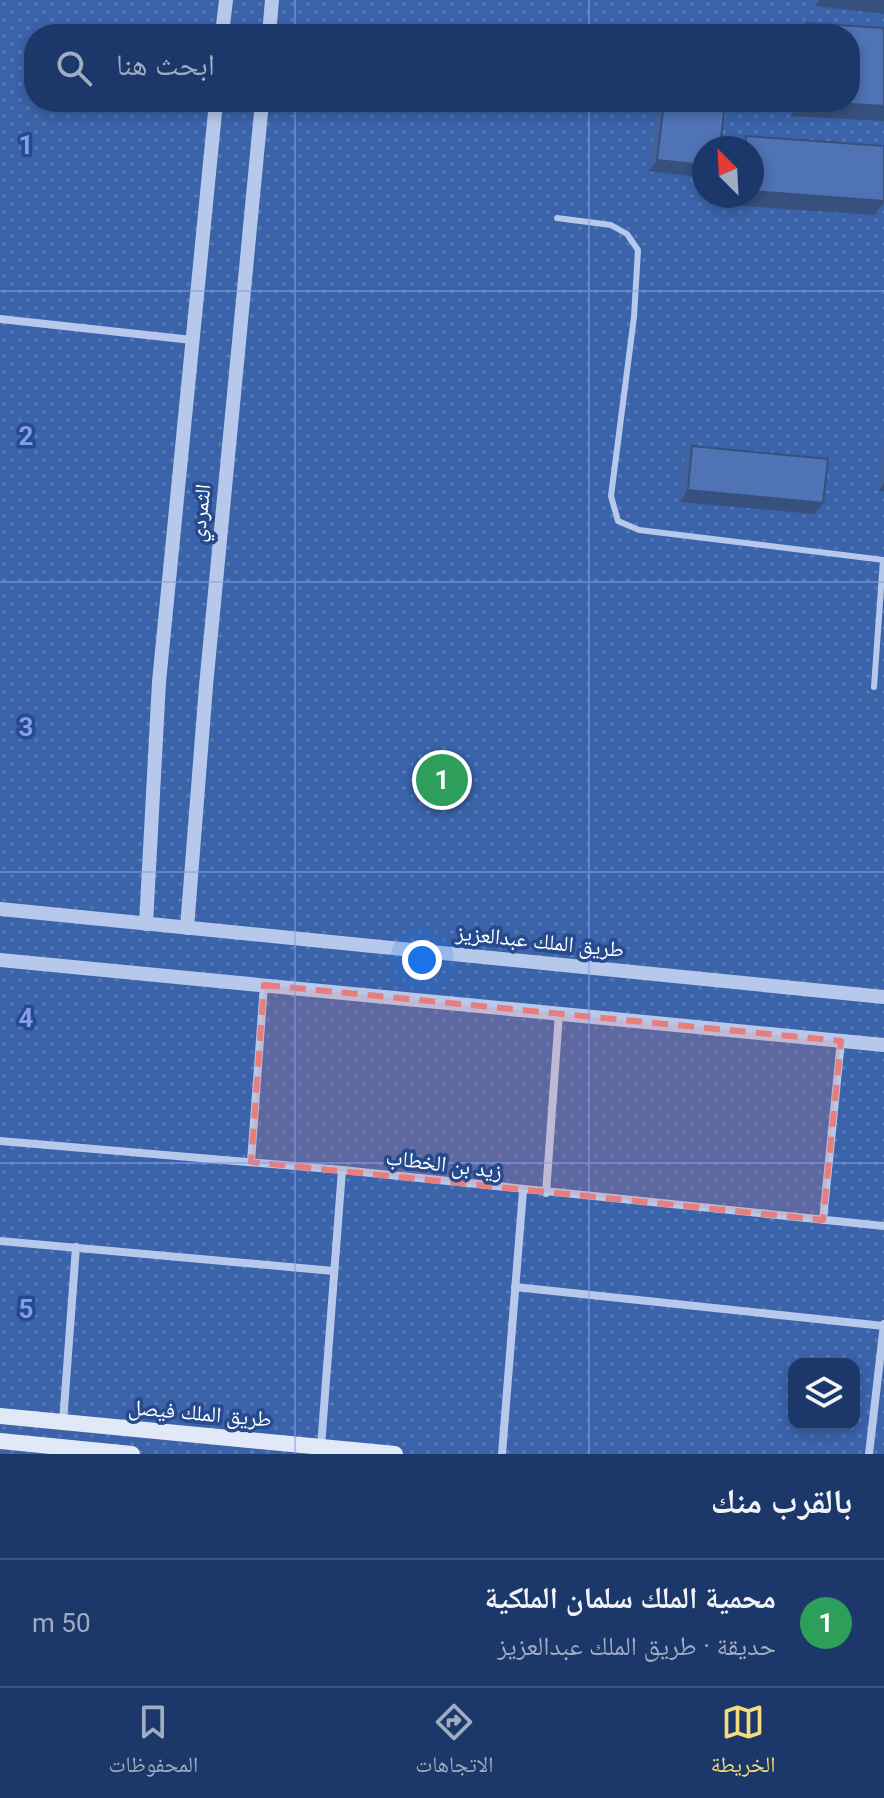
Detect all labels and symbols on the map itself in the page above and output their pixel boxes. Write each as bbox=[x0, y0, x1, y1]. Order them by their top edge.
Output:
text: 1 bbox=[19, 130, 33, 160]
north arrow bbox=[692, 136, 764, 208]
text: 2 bbox=[19, 421, 33, 451]
street label: الثمردي bbox=[185, 483, 220, 544]
text: 3 bbox=[19, 712, 33, 742]
pin: 1 bbox=[416, 750, 468, 810]
street label: طريق الملك عبدالعزيز bbox=[454, 920, 625, 963]
your location bbox=[402, 940, 442, 980]
text: 4 bbox=[19, 1003, 34, 1033]
street label: زيد بن الخطاب bbox=[384, 1144, 504, 1185]
text: 5 bbox=[19, 1294, 33, 1324]
street label: طريق الملك فيصل bbox=[127, 1394, 273, 1433]

